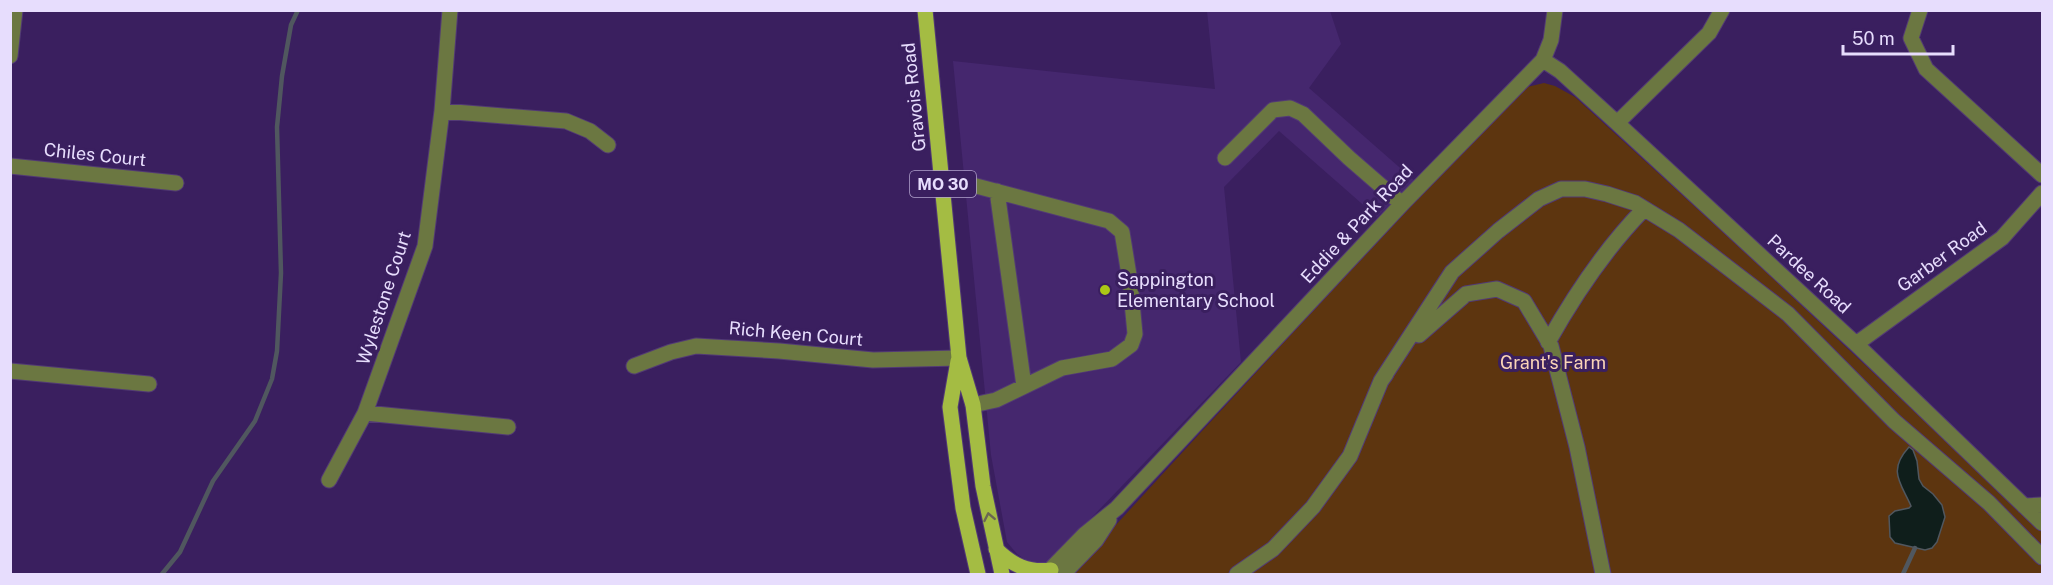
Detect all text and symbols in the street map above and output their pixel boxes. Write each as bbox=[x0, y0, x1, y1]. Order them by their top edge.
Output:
scale bar bbox=[1843, 18, 1952, 56]
text: 50 m bbox=[1852, 28, 1895, 49]
street label: Gravois Road bbox=[897, 42, 930, 152]
street label: Chiles Court bbox=[43, 139, 147, 170]
street label: Eddie & Park Road bbox=[1296, 160, 1417, 287]
road number: MO 30 bbox=[910, 171, 976, 197]
street label: Garber Road bbox=[1893, 217, 1990, 296]
street label: Wylestone Court bbox=[352, 228, 415, 367]
street label: Pardee Road bbox=[1763, 230, 1855, 318]
place label: Sappington Elementary School bbox=[1117, 269, 1275, 311]
marker: Sappington Elementary School bbox=[1098, 283, 1112, 297]
street label: Rich Keen Court bbox=[728, 317, 864, 350]
park label: Grant's Farm bbox=[1500, 352, 1606, 373]
one-way arrow bbox=[983, 513, 996, 523]

